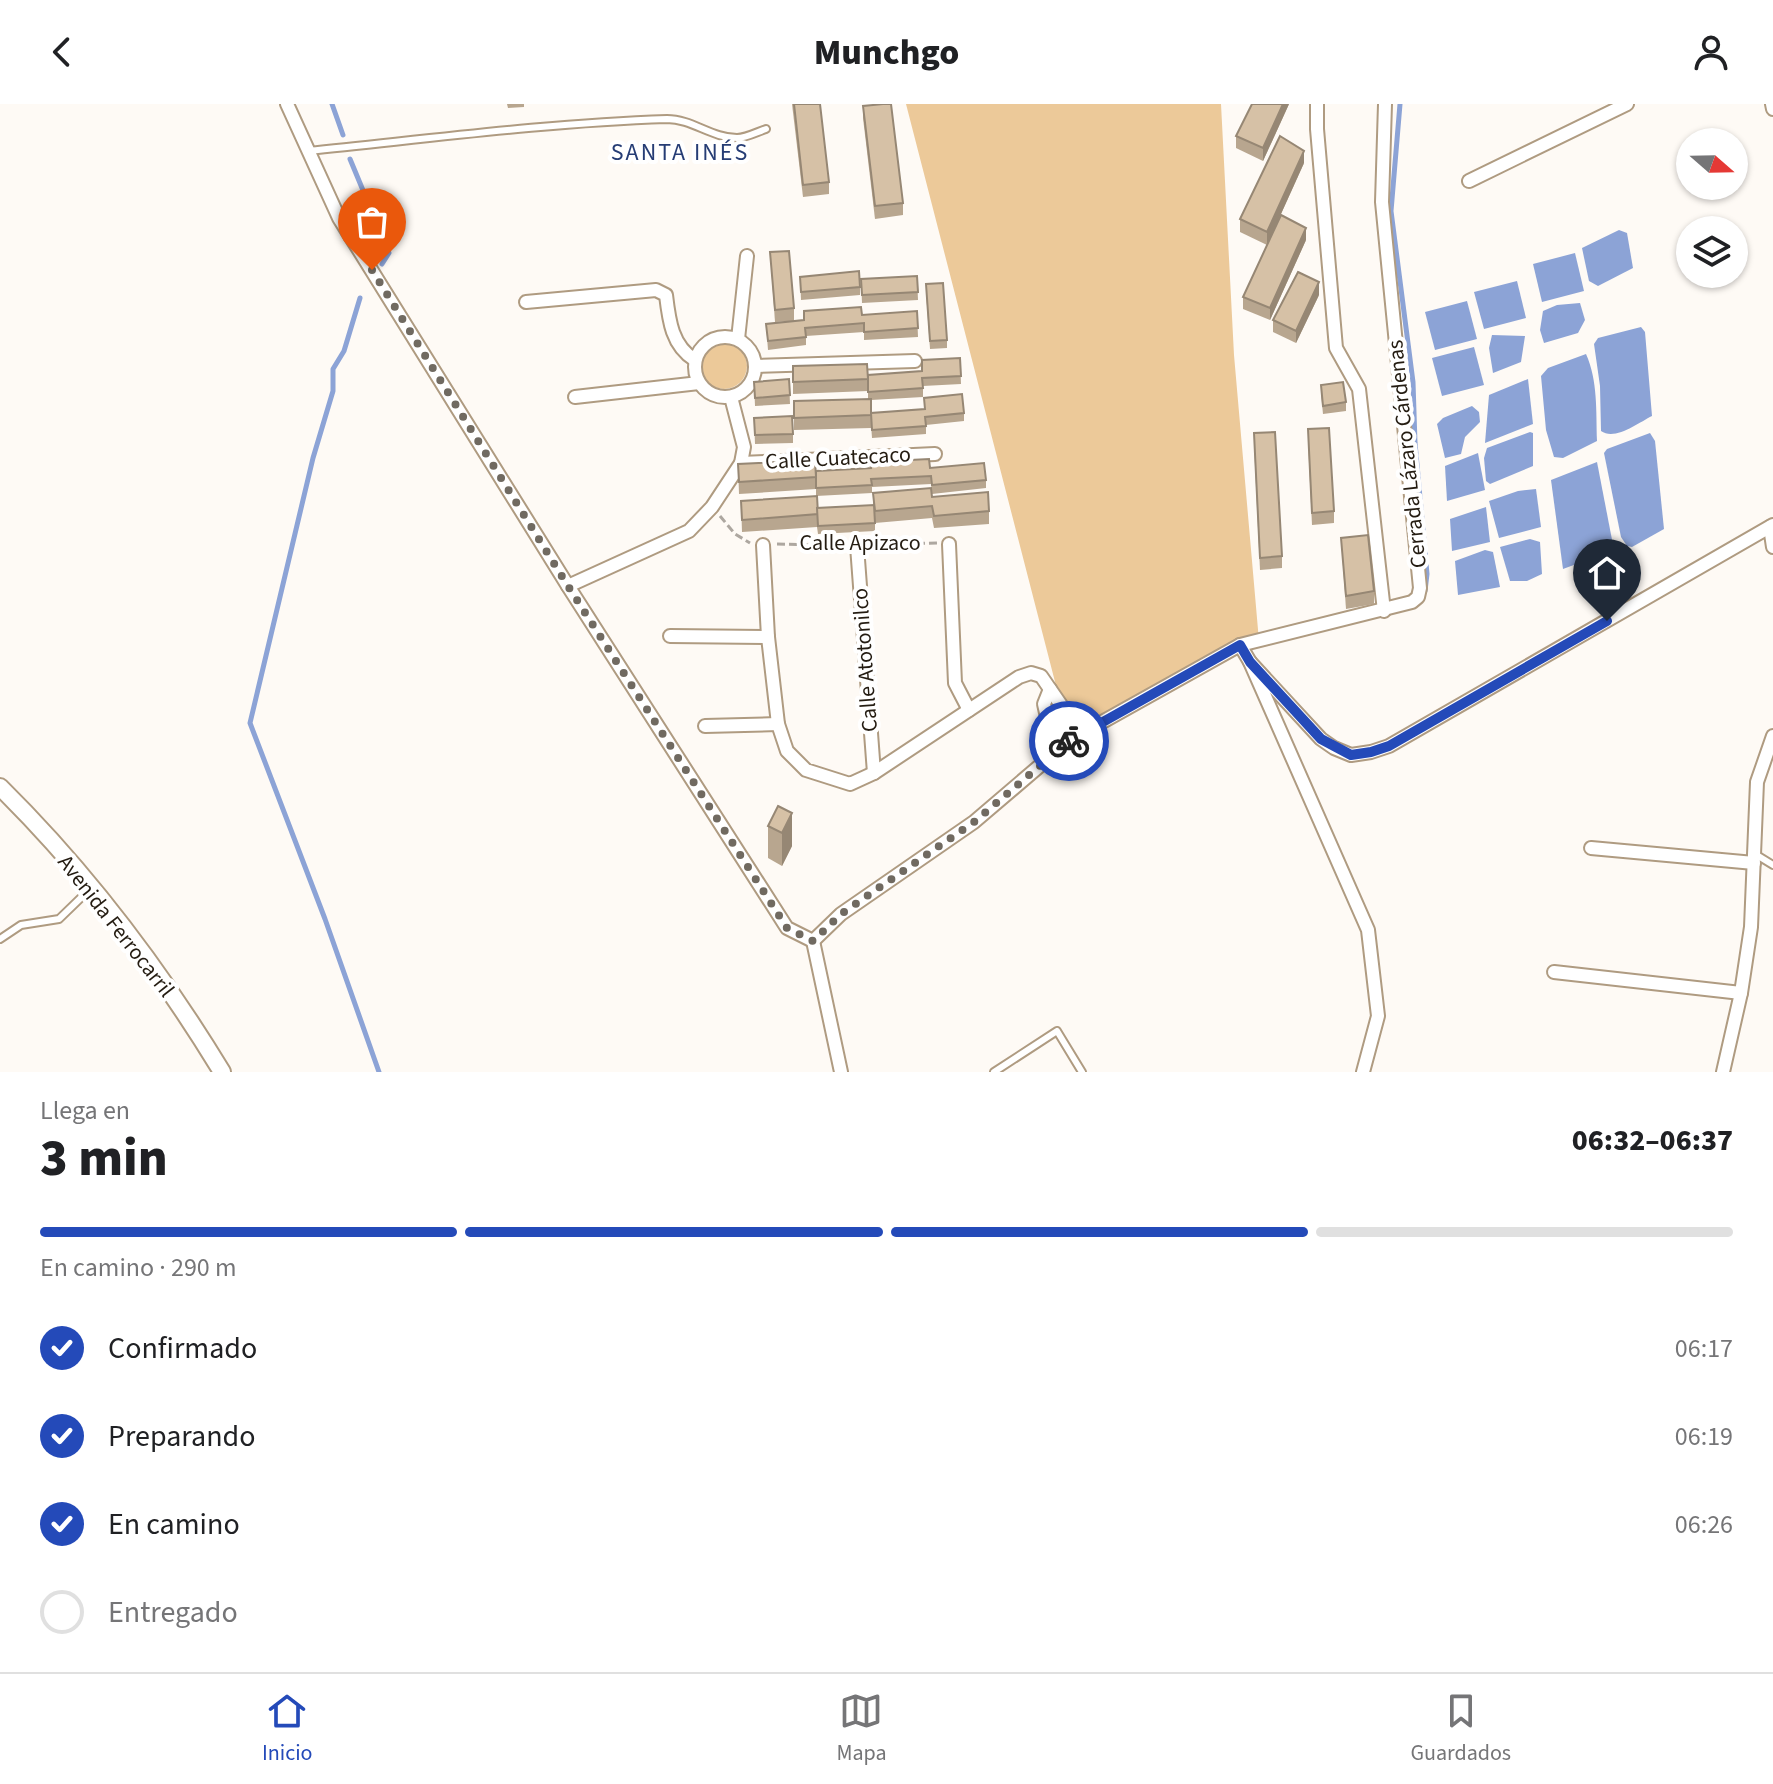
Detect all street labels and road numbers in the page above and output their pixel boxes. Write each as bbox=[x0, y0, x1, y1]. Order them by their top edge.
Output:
street label: Cerrada Lázaro Cárdenas bbox=[1379, 338, 1435, 570]
street label: Calle Cuatecaco bbox=[764, 438, 912, 478]
street label: Calle Apizaco bbox=[799, 527, 921, 559]
street label: Calle Atotonilco bbox=[844, 587, 886, 733]
street label: Avenida Ferrocarril bbox=[50, 848, 182, 1004]

